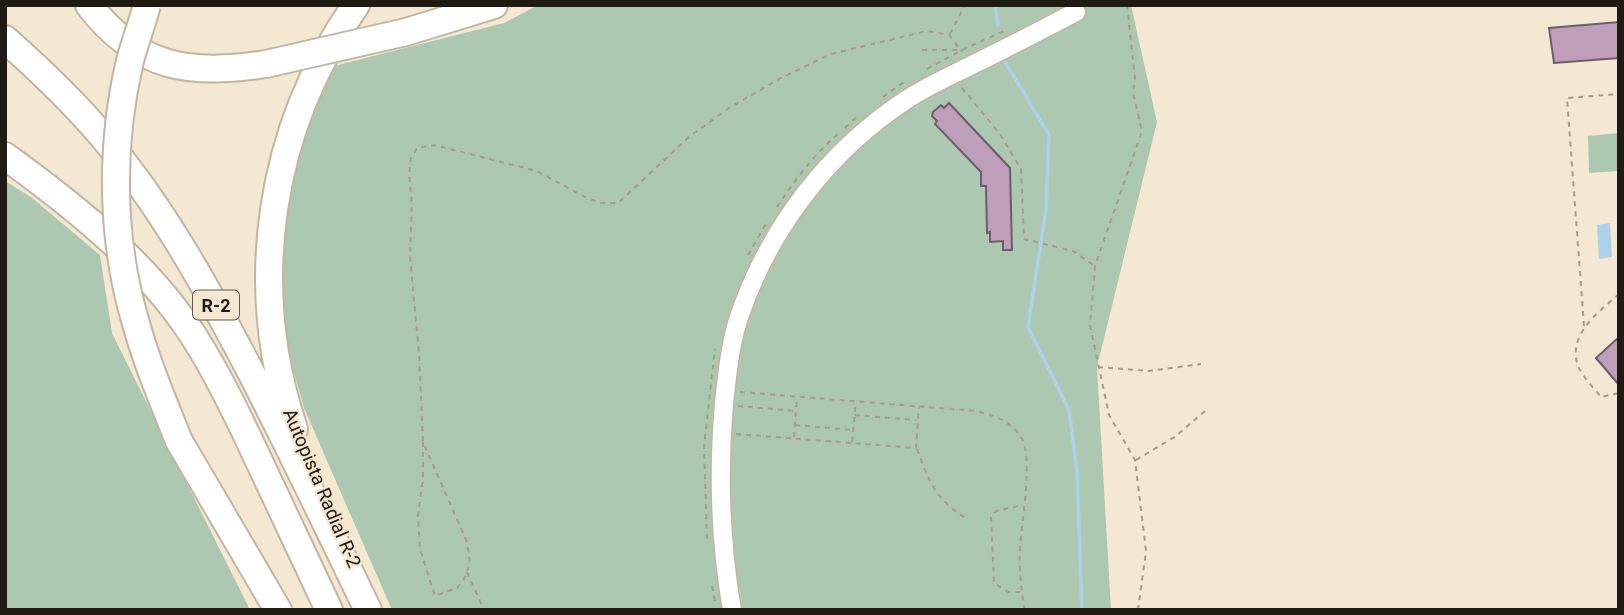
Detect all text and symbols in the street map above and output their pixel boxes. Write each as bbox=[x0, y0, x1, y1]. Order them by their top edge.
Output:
road number: R-2 bbox=[193, 290, 239, 320]
street label: Autopista Radial R-2 bbox=[278, 405, 366, 571]

